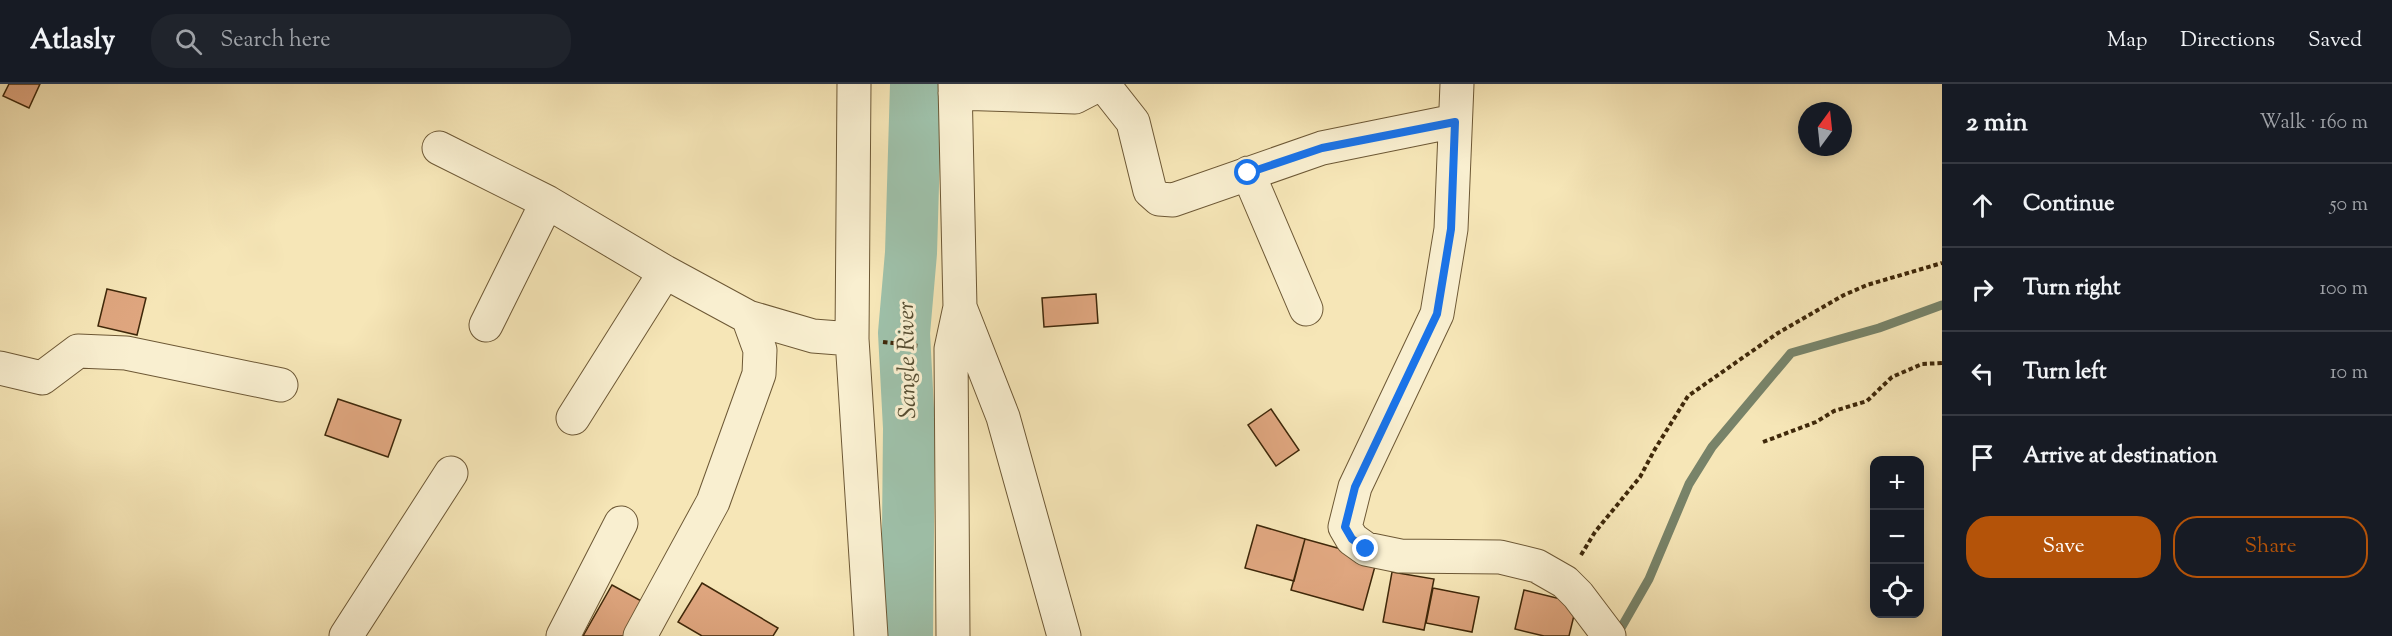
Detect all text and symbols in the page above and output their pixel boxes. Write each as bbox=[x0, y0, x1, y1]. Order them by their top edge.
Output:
search box bbox=[151, 14, 571, 68]
text: Atlasly bbox=[30, 21, 115, 61]
icon: search bbox=[172, 25, 205, 58]
text: Search here bbox=[220, 25, 331, 57]
text: Map bbox=[2107, 26, 2147, 56]
text: Directions bbox=[2180, 26, 2275, 56]
text: Saved bbox=[2308, 26, 2362, 56]
north arrow bbox=[1798, 102, 1852, 156]
text: 2 min bbox=[1966, 105, 2028, 142]
text: Walk · 160 m bbox=[2259, 109, 2368, 138]
route start bbox=[1234, 159, 1260, 185]
icon: ahead bbox=[1966, 189, 1999, 222]
text: Continue bbox=[2023, 189, 2114, 221]
text: 50 m bbox=[2330, 191, 2368, 220]
icon: right bbox=[1966, 273, 1999, 306]
text: Turn right bbox=[2023, 273, 2120, 305]
text: 100 m bbox=[2319, 275, 2368, 304]
water label: Sangle River bbox=[890, 301, 926, 419]
icon: left bbox=[1966, 357, 1999, 390]
text: Turn left bbox=[2023, 357, 2106, 389]
text: 10 m bbox=[2330, 359, 2368, 388]
icon: arrive bbox=[1966, 441, 1999, 474]
text: Arrive at destination bbox=[2023, 441, 2218, 473]
map controls bbox=[1870, 456, 1924, 618]
button: + bbox=[1870, 456, 1924, 510]
button: − bbox=[1870, 510, 1924, 564]
button: Save bbox=[1966, 516, 2161, 578]
button: Share bbox=[2173, 516, 2368, 578]
route end bbox=[1352, 535, 1378, 561]
button: locate bbox=[1870, 564, 1924, 618]

